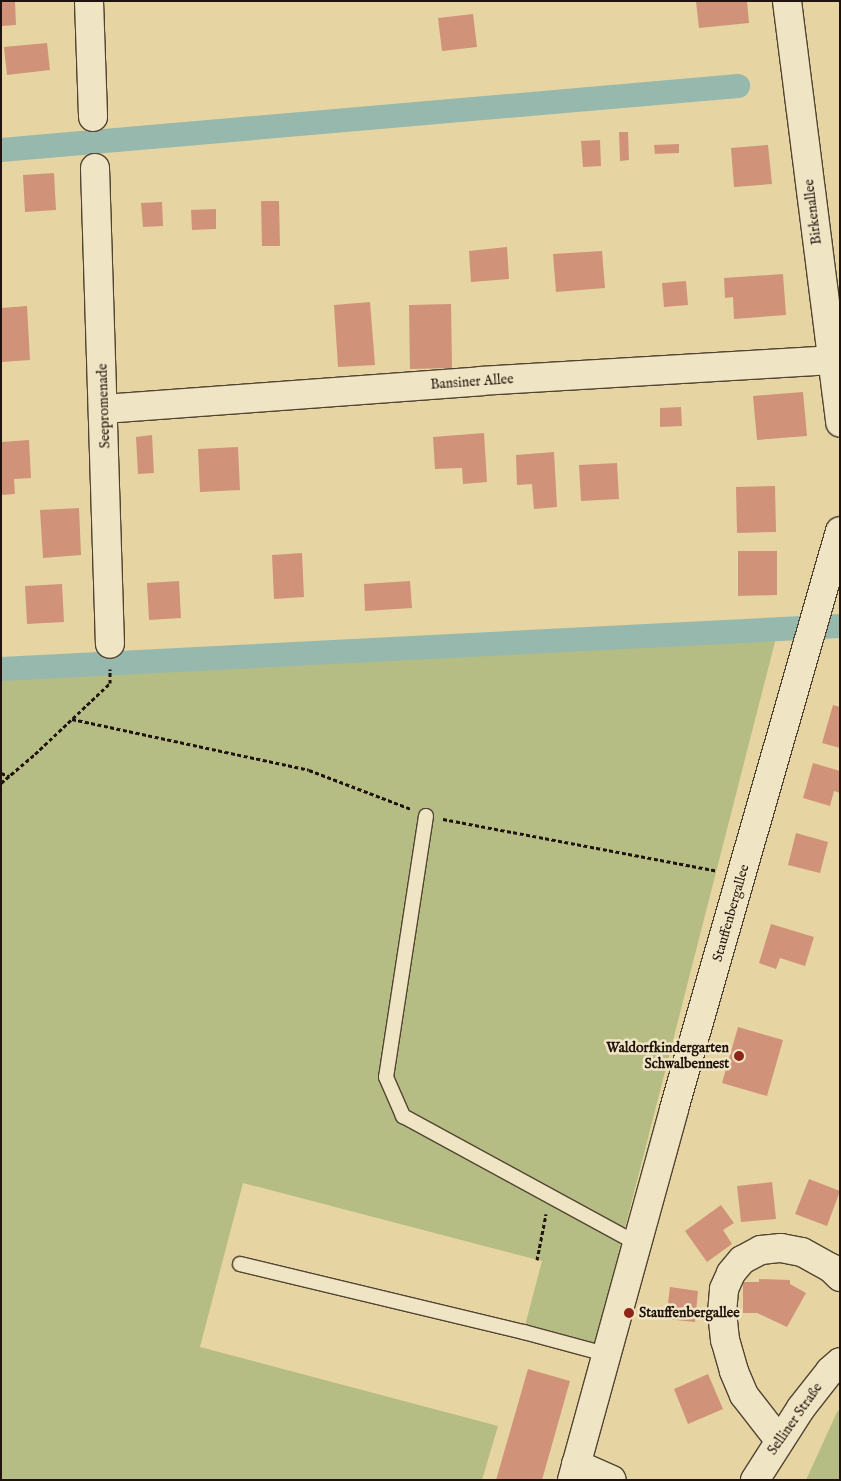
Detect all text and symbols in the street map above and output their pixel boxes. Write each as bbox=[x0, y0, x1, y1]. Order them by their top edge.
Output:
street label: Birkenallee bbox=[801, 178, 825, 246]
street label: Seepromenade bbox=[94, 363, 114, 449]
street label: Bansiner Allee bbox=[430, 371, 514, 393]
street label: Stauffenbergallee bbox=[709, 862, 753, 964]
place label: Waldorfkindergarten Schwalbennest bbox=[606, 1040, 729, 1072]
marker: Waldorfkindergarten Schwalbennest bbox=[733, 1050, 745, 1062]
place label: Stauffenbergallee bbox=[639, 1305, 740, 1321]
marker: Stauffenbergallee bbox=[623, 1307, 635, 1319]
street label: Selliner Straße bbox=[764, 1380, 826, 1458]

